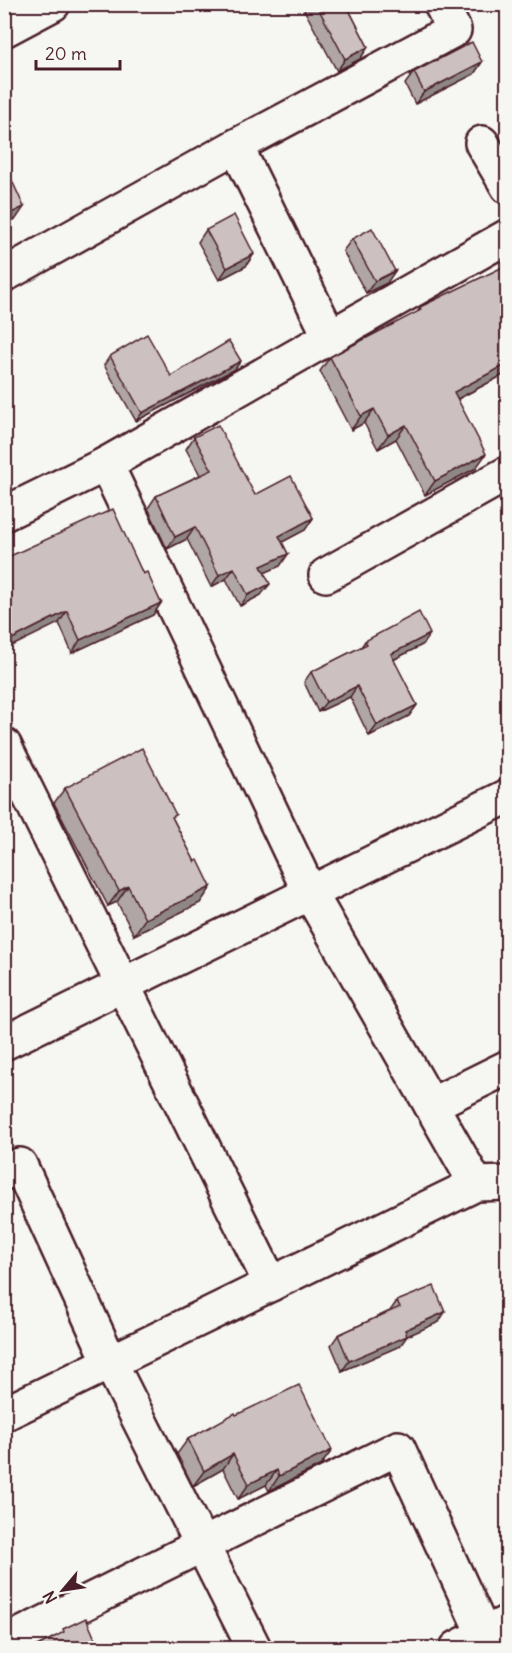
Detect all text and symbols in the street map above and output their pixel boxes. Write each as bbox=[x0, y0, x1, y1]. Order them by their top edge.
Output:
scale bar bbox=[36, 33, 120, 71]
text: 20 m bbox=[45, 42, 87, 65]
north arrow bbox=[33, 1560, 93, 1620]
text: N bbox=[38, 1588, 61, 1607]

